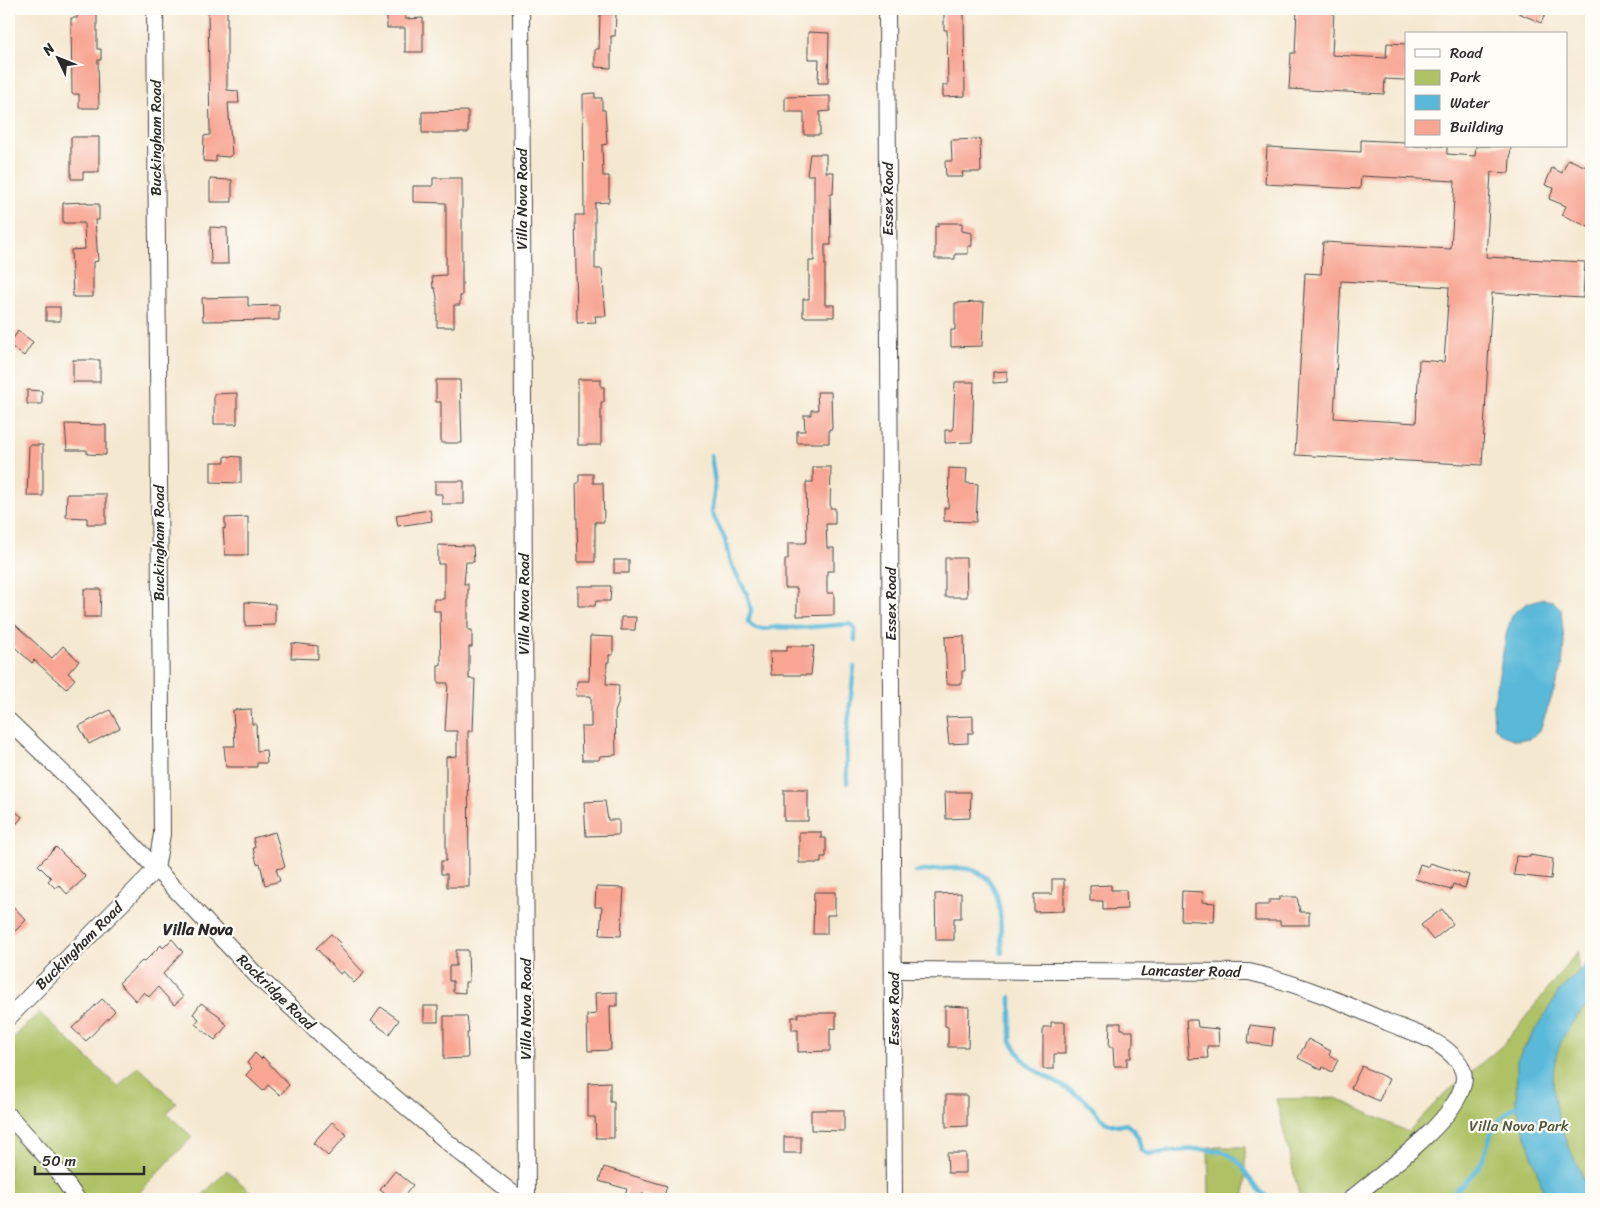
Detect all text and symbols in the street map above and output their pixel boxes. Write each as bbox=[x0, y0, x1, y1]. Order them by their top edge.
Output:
north arrow bbox=[32, 32, 82, 82]
legend bbox=[1405, 32, 1568, 148]
text: N bbox=[36, 37, 62, 62]
text: Road bbox=[1450, 40, 1483, 66]
text: Park bbox=[1450, 64, 1481, 90]
street label: Buckingham Road bbox=[143, 79, 169, 196]
text: Water bbox=[1450, 90, 1490, 116]
text: Building bbox=[1450, 114, 1504, 140]
street label: Villa Nova Road bbox=[509, 147, 535, 250]
street label: Essex Road bbox=[875, 161, 901, 236]
street label: Buckingham Road bbox=[146, 484, 172, 601]
street label: Villa Nova Road bbox=[511, 552, 537, 655]
street label: Essex Road bbox=[878, 566, 904, 641]
street label: Buckingham Road bbox=[29, 895, 130, 996]
district label: Villa Nova bbox=[163, 915, 233, 944]
street label: Rockridge Road bbox=[231, 947, 322, 1037]
street label: Villa Nova Road bbox=[513, 957, 539, 1060]
street label: Lancaster Road bbox=[1141, 957, 1242, 985]
street label: Essex Road bbox=[881, 971, 907, 1046]
park label: Villa Nova Park bbox=[1469, 1113, 1569, 1139]
scale bar bbox=[35, 1143, 144, 1175]
text: 50 m bbox=[42, 1148, 77, 1174]

